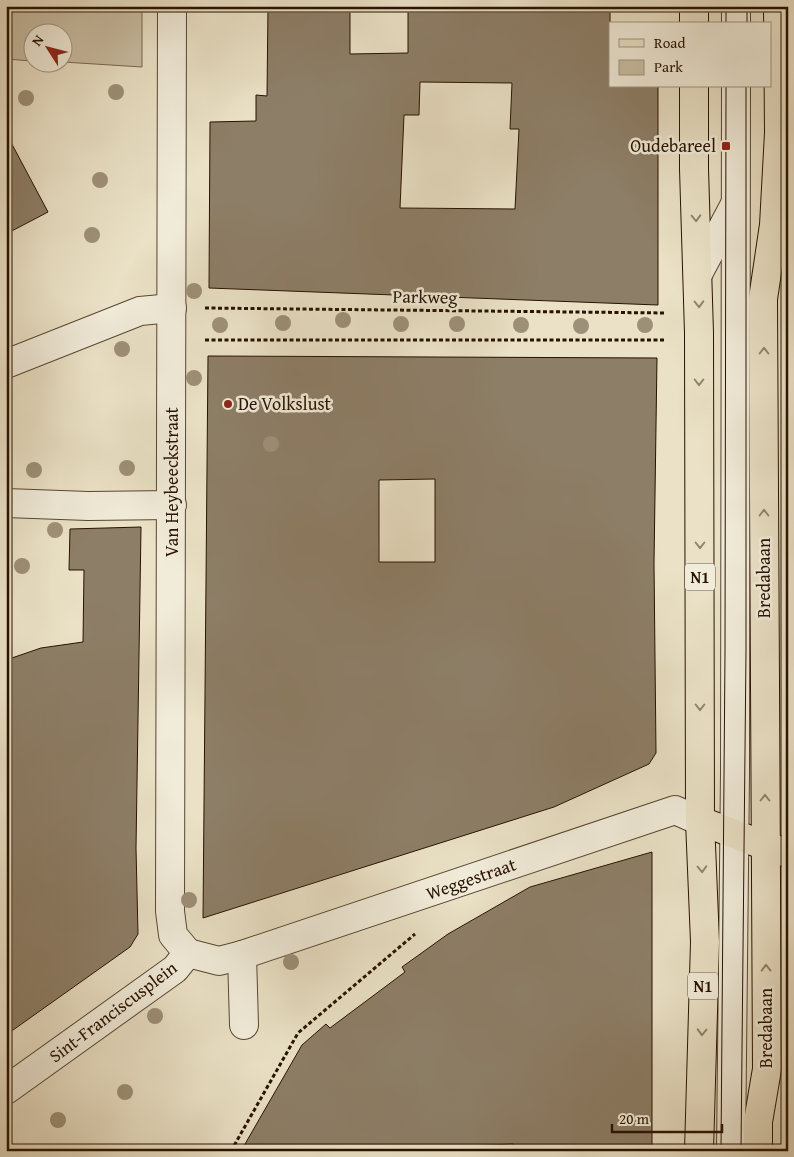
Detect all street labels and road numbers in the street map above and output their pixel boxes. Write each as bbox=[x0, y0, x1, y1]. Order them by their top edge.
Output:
street label: Parkweg bbox=[392, 282, 458, 311]
street label: Van Heybeeckstraat bbox=[158, 406, 185, 557]
street label: Bredabaan bbox=[750, 538, 777, 618]
road number: N1 bbox=[685, 564, 715, 590]
street label: Weggestraat bbox=[422, 850, 520, 907]
street label: Sint-Franciscusplein bbox=[43, 954, 183, 1069]
road number: N1 bbox=[688, 972, 718, 999]
street label: Bredabaan bbox=[752, 988, 779, 1068]

